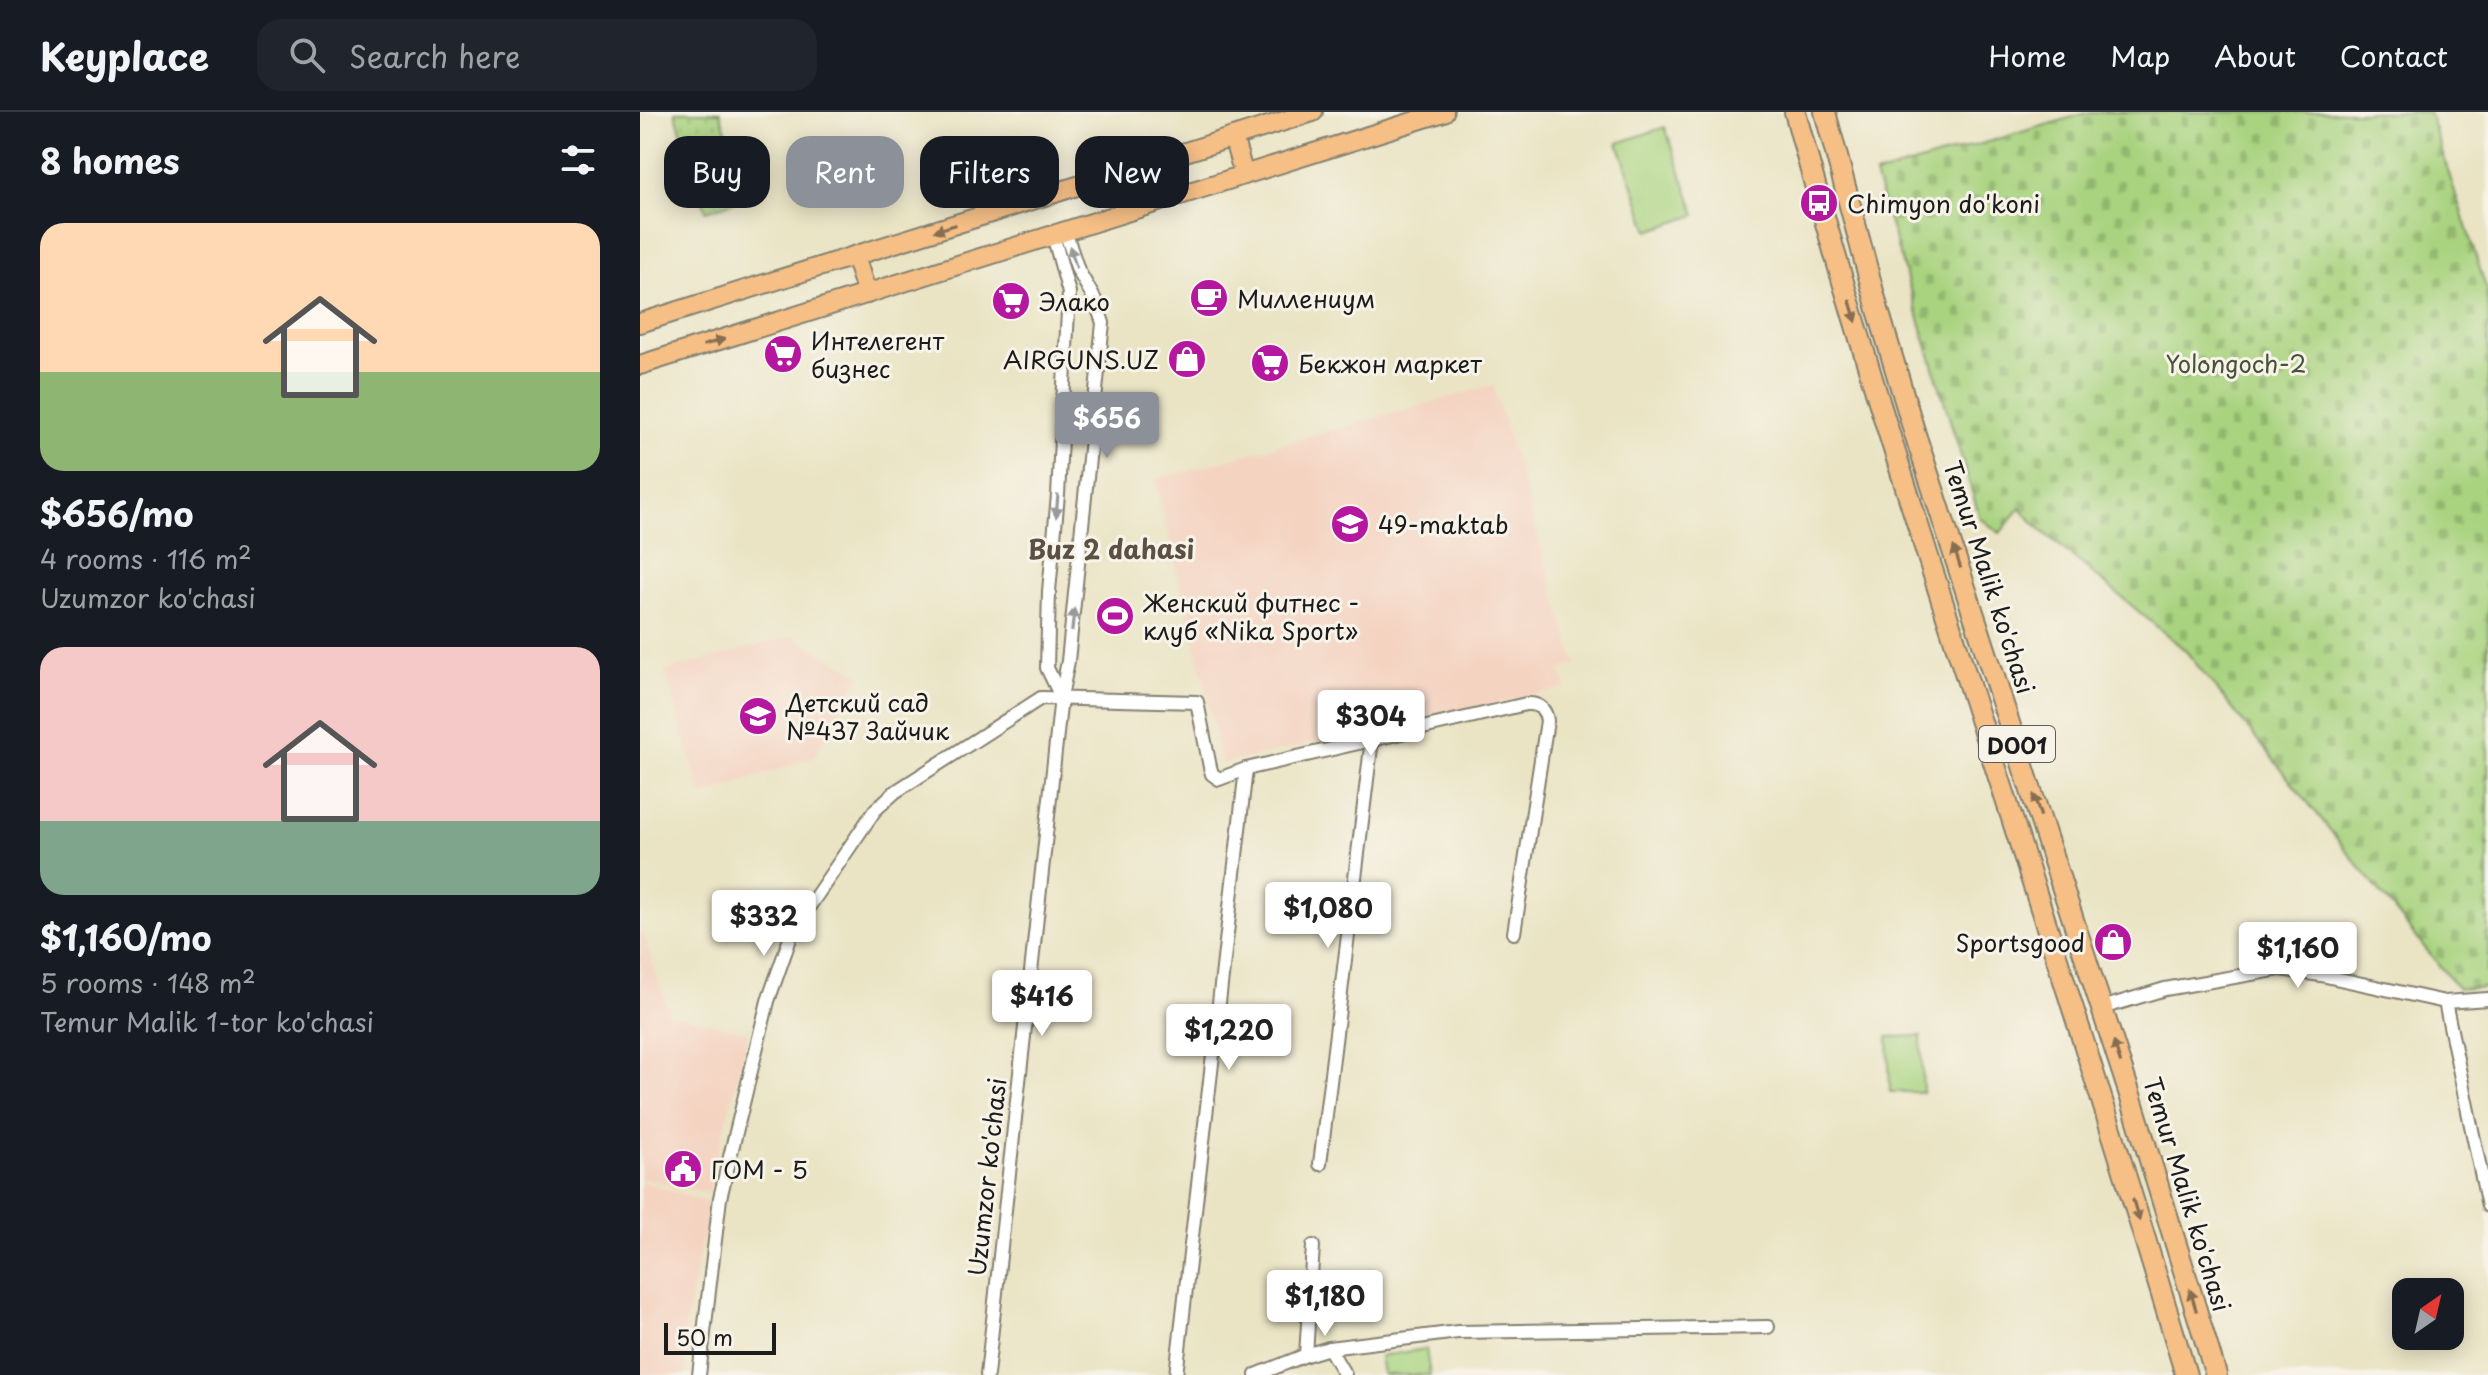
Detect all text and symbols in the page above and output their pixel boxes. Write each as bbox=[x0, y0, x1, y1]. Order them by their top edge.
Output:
search box bbox=[257, 19, 817, 91]
text: Keyplace bbox=[40, 27, 209, 84]
icon: search bbox=[285, 33, 329, 77]
text: Search here bbox=[349, 33, 521, 78]
text: Home bbox=[1988, 34, 2066, 77]
text: Map bbox=[2110, 34, 2170, 77]
text: About bbox=[2214, 34, 2296, 77]
text: Contact bbox=[2340, 34, 2448, 77]
text: 8 homes bbox=[40, 134, 180, 186]
chip: Buy bbox=[664, 136, 770, 208]
chip: Rent bbox=[786, 136, 904, 208]
chip: Filters bbox=[920, 136, 1059, 208]
chip: New bbox=[1075, 136, 1189, 208]
icon: filters bbox=[556, 138, 600, 182]
bus stop icon: Chimyon do'koni bbox=[1798, 182, 1840, 224]
place label: Chimyon do'koni bbox=[1847, 185, 2040, 221]
one-way arrow bbox=[933, 222, 957, 235]
one-way arrow bbox=[1067, 245, 1079, 269]
icon: home bbox=[248, 275, 392, 419]
cafe icon: Миллениум bbox=[1188, 277, 1230, 319]
supermarket icon: Элако bbox=[990, 280, 1032, 322]
place label: Миллениум bbox=[1237, 280, 1375, 316]
place label: Элако bbox=[1039, 283, 1110, 319]
one-way arrow bbox=[1847, 300, 1860, 324]
place label: Интелегент бизнес bbox=[811, 322, 944, 386]
supermarket icon: Интелегент бизнес bbox=[762, 333, 804, 375]
one-way arrow bbox=[703, 335, 727, 347]
shop icon: AIRGUNS.UZ bbox=[1166, 338, 1208, 380]
place label: AIRGUNS.UZ bbox=[1003, 341, 1159, 377]
supermarket icon: Бекжон маркет bbox=[1249, 342, 1291, 384]
place label: Бекжон маркет bbox=[1298, 345, 1482, 381]
park label: Yolongoch-2 bbox=[2166, 345, 2306, 381]
pin: $656 bbox=[1060, 392, 1154, 460]
text: $656 bbox=[1073, 398, 1141, 437]
street label: Temur Malik ko'chasi bbox=[1935, 456, 2045, 698]
text: $656/mo bbox=[40, 487, 194, 539]
one-way arrow bbox=[1050, 494, 1063, 519]
school or university icon: 49-maktab bbox=[1329, 503, 1371, 545]
place label: 49-maktab bbox=[1378, 506, 1509, 542]
district label: Buz 2 dahasi bbox=[1028, 529, 1194, 568]
text: 4 rooms · 116 m² bbox=[40, 539, 252, 578]
one-way arrow bbox=[1950, 545, 1962, 569]
text: Uzumzor ko'chasi bbox=[40, 578, 256, 617]
place label: Женский фитнес - клуб «Nika Sport» bbox=[1143, 584, 1360, 648]
sports icon: Женский фитнес - клуб «Nika Sport» bbox=[1094, 595, 1136, 637]
one-way arrow bbox=[1066, 608, 1079, 633]
place label: Детский сад №437 Зайчик bbox=[785, 684, 950, 748]
pin: $304 bbox=[1324, 690, 1418, 758]
school or university icon: Детский сад №437 Зайчик bbox=[737, 695, 779, 737]
text: $304 bbox=[1336, 696, 1406, 735]
icon: home bbox=[248, 699, 392, 843]
road number: D001 bbox=[1979, 726, 2055, 762]
one-way arrow bbox=[2030, 792, 2042, 816]
pin: $1,080 bbox=[1263, 882, 1393, 950]
text: $1,080 bbox=[1283, 888, 1373, 927]
pin: $332 bbox=[717, 890, 811, 958]
text: $332 bbox=[730, 896, 798, 935]
text: $1,160/mo bbox=[40, 911, 212, 963]
shop icon: Sportsgood bbox=[2092, 921, 2134, 963]
pin: $1,160 bbox=[2233, 922, 2363, 990]
place label: Sportsgood bbox=[1955, 924, 2085, 960]
text: $1,160 bbox=[2257, 928, 2339, 967]
text: 5 rooms · 148 m² bbox=[40, 963, 256, 1002]
pin: $416 bbox=[995, 970, 1089, 1038]
text: $416 bbox=[1010, 976, 1074, 1015]
text: Temur Malik 1-tor ko'chasi bbox=[40, 1002, 374, 1041]
pin: $1,220 bbox=[1164, 1004, 1294, 1072]
text: $1,220 bbox=[1184, 1010, 1274, 1049]
one-way arrow bbox=[2110, 1040, 2122, 1064]
street label: Temur Malik ko'chasi bbox=[2135, 1072, 2241, 1316]
street label: Uzumzor ko'chasi bbox=[958, 1076, 1014, 1278]
public building icon: ГОМ - 5 bbox=[662, 1148, 704, 1190]
place label: ГОМ - 5 bbox=[711, 1151, 808, 1187]
one-way arrow bbox=[2130, 1198, 2143, 1222]
pin: $1,180 bbox=[1260, 1270, 1390, 1338]
text: $1,180 bbox=[1285, 1276, 1365, 1315]
north arrow bbox=[2392, 1278, 2464, 1350]
map controls bbox=[2392, 1278, 2464, 1350]
one-way arrow bbox=[2186, 1288, 2199, 1312]
scale bar bbox=[664, 1319, 776, 1355]
text: 50 m bbox=[676, 1320, 733, 1353]

